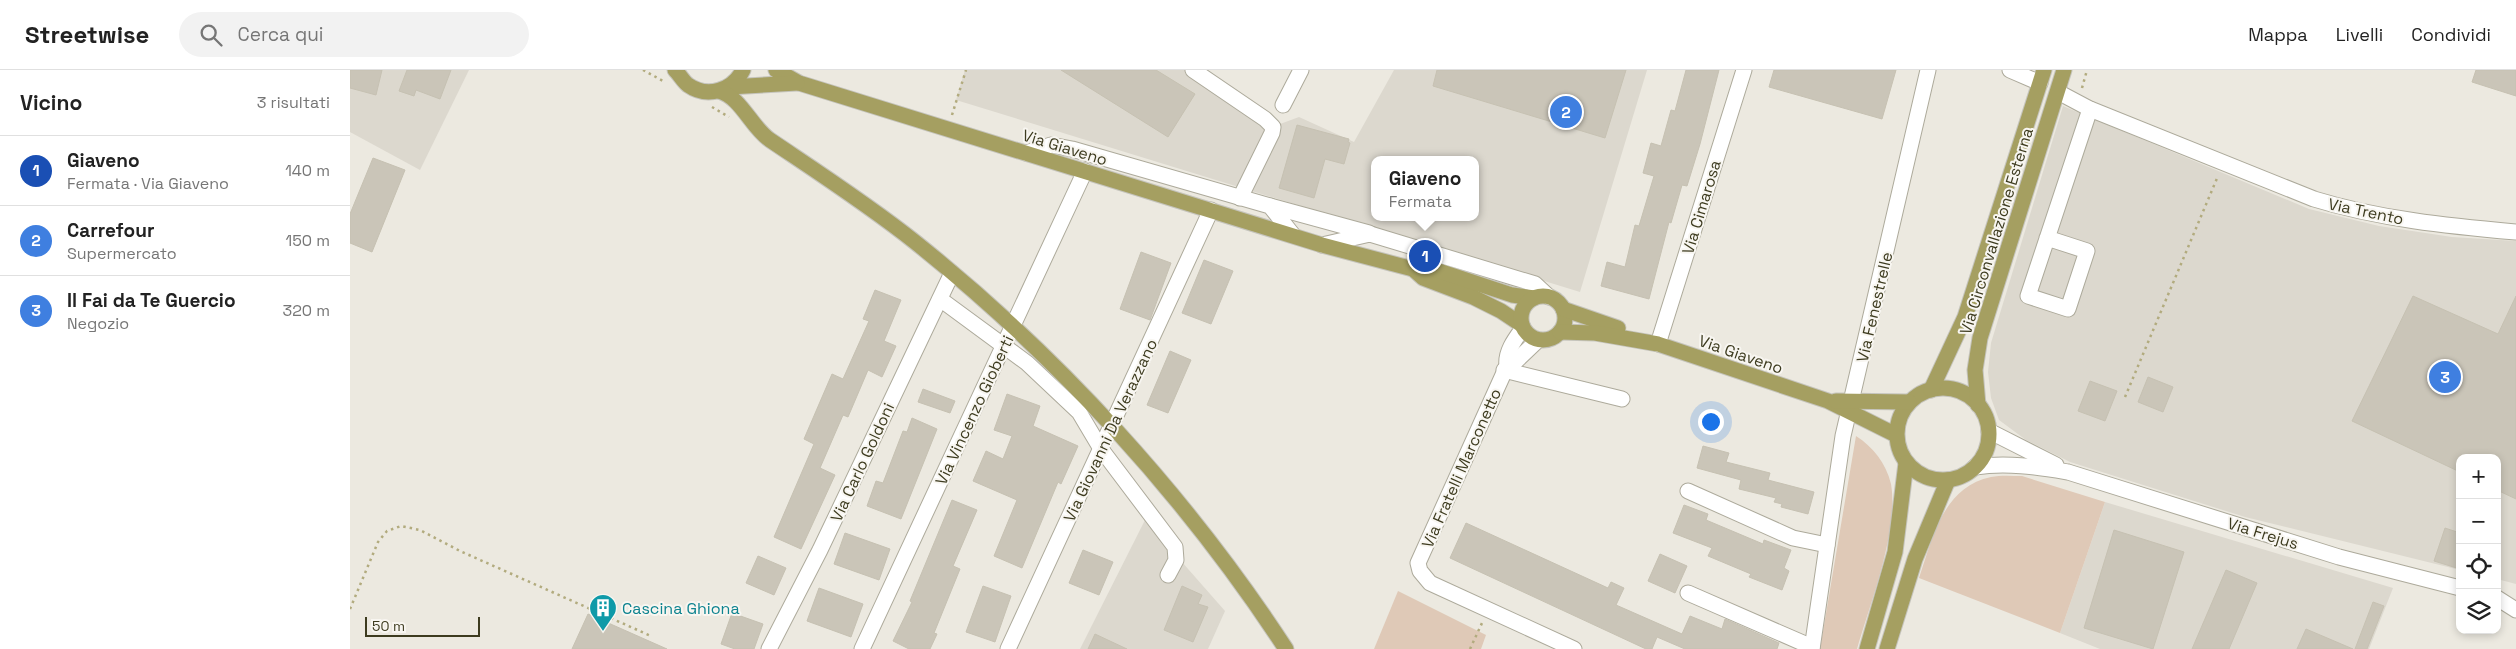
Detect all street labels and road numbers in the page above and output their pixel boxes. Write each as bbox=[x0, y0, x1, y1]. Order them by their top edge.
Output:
street label: Via Giaveno bbox=[1020, 125, 1110, 170]
street label: Via Circonvallazione Esterna bbox=[1955, 125, 2038, 337]
street label: Via Cimarosa bbox=[1677, 157, 1726, 257]
street label: Via Trento bbox=[2326, 193, 2406, 230]
street label: Via Fenestrelle bbox=[1852, 250, 1897, 364]
street label: Via Giaveno bbox=[1696, 330, 1786, 379]
street label: Via Vincenzo Gioberti bbox=[931, 332, 1018, 488]
street label: Via Giovanni Da Verazzano bbox=[1059, 335, 1162, 525]
street label: Via Fratelli Marconetto bbox=[1417, 385, 1506, 551]
street label: Via Carlo Goldoni bbox=[826, 399, 899, 525]
street label: Via Frejus bbox=[2225, 513, 2301, 554]

